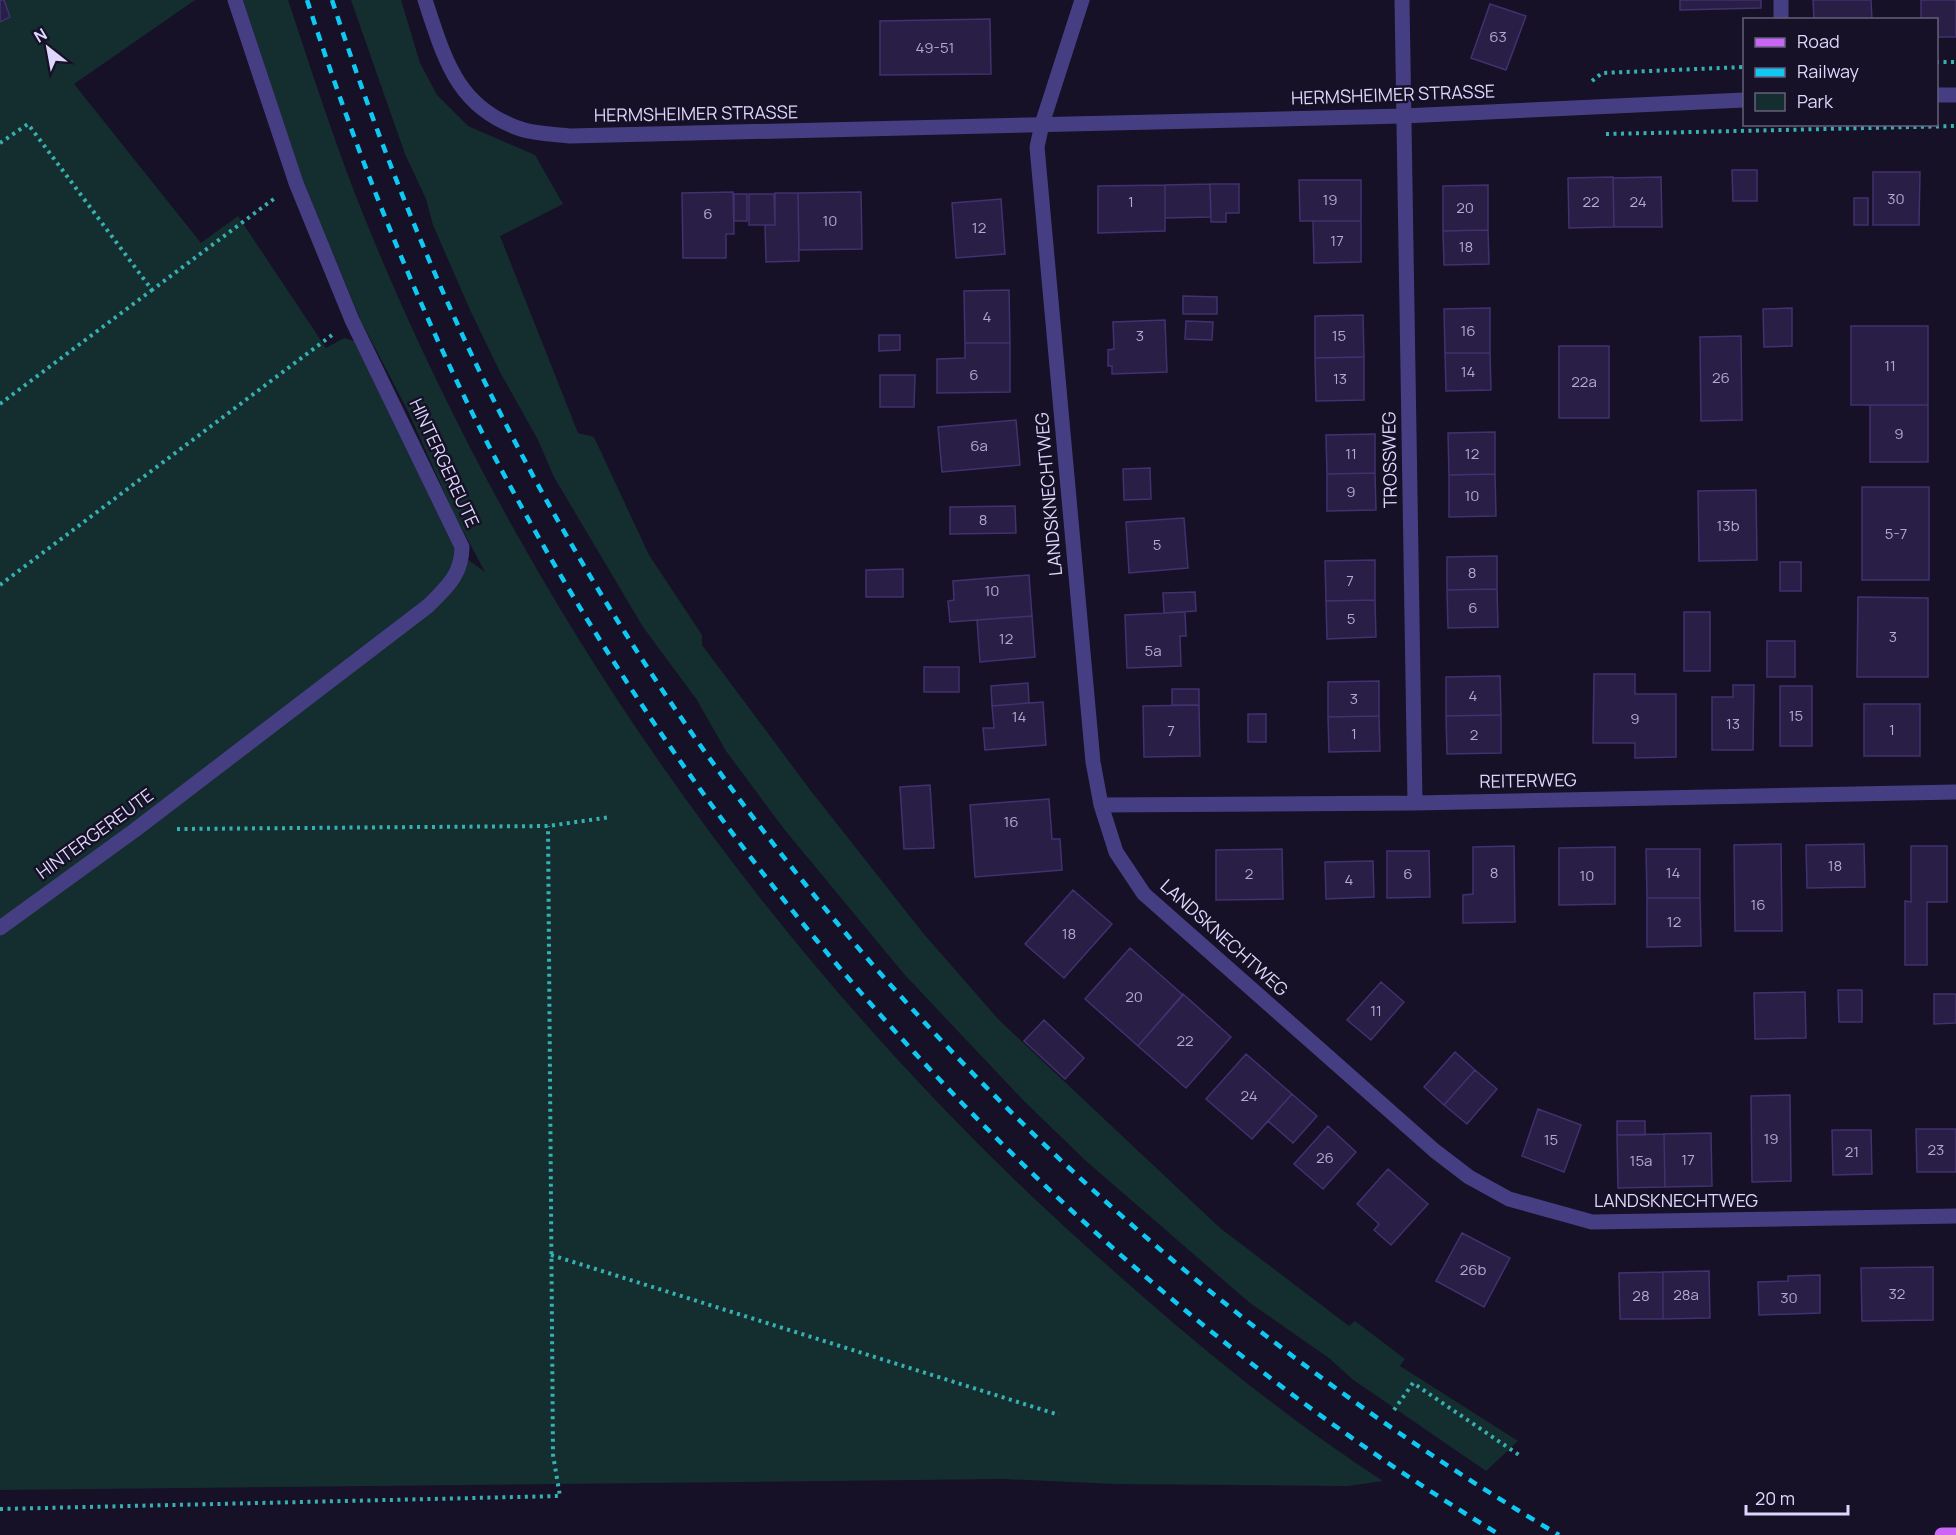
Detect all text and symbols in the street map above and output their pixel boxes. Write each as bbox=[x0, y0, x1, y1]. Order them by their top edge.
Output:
north arrow bbox=[18, 18, 78, 78]
legend bbox=[1743, 18, 1938, 126]
text: N bbox=[30, 23, 51, 48]
house number: 63 bbox=[1489, 26, 1507, 47]
text: Road bbox=[1797, 29, 1840, 53]
house number: 49-51 bbox=[916, 37, 954, 58]
text: Railway bbox=[1797, 59, 1859, 83]
street label: HERMSHEIMER STRASSE bbox=[1290, 78, 1495, 110]
text: Park bbox=[1797, 89, 1834, 113]
street label: HERMSHEIMER STRASSE bbox=[594, 99, 798, 127]
house number: 30 bbox=[1887, 188, 1905, 209]
house number: 19 bbox=[1322, 189, 1338, 210]
house number: 1 bbox=[1128, 191, 1134, 212]
house number: 22 bbox=[1582, 191, 1600, 212]
house number: 24 bbox=[1629, 191, 1647, 212]
house number: 20 bbox=[1456, 197, 1474, 218]
house number: 6 bbox=[703, 203, 713, 224]
house number: 10 bbox=[823, 210, 838, 231]
house number: 12 bbox=[972, 217, 986, 238]
house number: 17 bbox=[1330, 230, 1344, 251]
house number: 18 bbox=[1459, 236, 1473, 257]
house number: 4 bbox=[983, 306, 992, 327]
house number: 16 bbox=[1460, 320, 1476, 341]
house number: 3 bbox=[1136, 325, 1144, 346]
house number: 15 bbox=[1332, 325, 1346, 346]
house number: 11 bbox=[1884, 355, 1896, 376]
house number: 14 bbox=[1461, 361, 1475, 382]
house number: 6 bbox=[969, 364, 979, 385]
house number: 26 bbox=[1712, 367, 1730, 388]
house number: 13 bbox=[1333, 368, 1347, 389]
house number: 22a bbox=[1571, 371, 1597, 392]
street label: HINTERGEREUTE bbox=[405, 394, 485, 531]
street label: LANDSKNECHTWEG bbox=[1029, 411, 1067, 577]
street label: TROSSWEG bbox=[1376, 411, 1402, 508]
house number: 9 bbox=[1894, 423, 1904, 444]
house number: 6a bbox=[970, 435, 988, 456]
house number: 11 bbox=[1345, 443, 1357, 464]
house number: 12 bbox=[1465, 443, 1479, 464]
house number: 9 bbox=[1346, 481, 1356, 502]
house number: 10 bbox=[1465, 485, 1480, 506]
house number: 8 bbox=[979, 509, 987, 530]
house number: 13b bbox=[1716, 515, 1740, 536]
house number: 5-7 bbox=[1885, 523, 1907, 544]
house number: 5 bbox=[1153, 534, 1161, 555]
house number: 8 bbox=[1468, 562, 1476, 583]
house number: 7 bbox=[1346, 570, 1354, 591]
house number: 10 bbox=[985, 580, 1000, 601]
house number: 6 bbox=[1468, 597, 1478, 618]
house number: 5 bbox=[1347, 608, 1355, 629]
house number: 3 bbox=[1889, 626, 1897, 647]
house number: 12 bbox=[999, 628, 1013, 649]
house number: 5a bbox=[1145, 640, 1162, 661]
house number: 4 bbox=[1469, 685, 1478, 706]
house number: 3 bbox=[1350, 688, 1358, 709]
house number: 15 bbox=[1789, 705, 1803, 726]
house number: 14 bbox=[1012, 706, 1026, 727]
house number: 9 bbox=[1630, 708, 1640, 729]
house number: 13 bbox=[1726, 713, 1740, 734]
house number: 1 bbox=[1889, 719, 1895, 740]
house number: 7 bbox=[1167, 720, 1175, 741]
house number: 1 bbox=[1351, 723, 1357, 744]
house number: 2 bbox=[1470, 724, 1478, 745]
street label: REITERWEG bbox=[1479, 767, 1577, 793]
street label: HINTERGEREUTE bbox=[31, 783, 158, 884]
house number: 16 bbox=[1003, 811, 1019, 832]
house number: 18 bbox=[1828, 855, 1842, 876]
house number: 8 bbox=[1490, 862, 1498, 883]
house number: 14 bbox=[1666, 862, 1680, 883]
house number: 2 bbox=[1245, 863, 1253, 884]
house number: 6 bbox=[1403, 863, 1413, 884]
house number: 10 bbox=[1580, 865, 1595, 886]
house number: 4 bbox=[1345, 869, 1354, 890]
street label: LANDSKNECHTWEG bbox=[1156, 873, 1294, 1001]
house number: 16 bbox=[1750, 894, 1766, 915]
house number: 12 bbox=[1667, 911, 1681, 932]
house number: 18 bbox=[1062, 923, 1076, 944]
house number: 20 bbox=[1125, 986, 1143, 1007]
house number: 11 bbox=[1370, 1000, 1382, 1021]
house number: 22 bbox=[1176, 1030, 1194, 1051]
house number: 24 bbox=[1240, 1085, 1258, 1106]
house number: 19 bbox=[1763, 1128, 1779, 1149]
house number: 15 bbox=[1544, 1129, 1558, 1150]
house number: 23 bbox=[1928, 1139, 1944, 1160]
house number: 21 bbox=[1845, 1141, 1859, 1162]
house number: 26 bbox=[1316, 1147, 1334, 1168]
house number: 17 bbox=[1681, 1149, 1695, 1170]
house number: 15a bbox=[1630, 1150, 1652, 1171]
street label: LANDSKNECHTWEG bbox=[1594, 1188, 1758, 1212]
house number: 26b bbox=[1460, 1259, 1486, 1280]
house number: 32 bbox=[1889, 1283, 1905, 1304]
house number: 28a bbox=[1673, 1284, 1699, 1305]
house number: 28 bbox=[1632, 1285, 1650, 1306]
house number: 30 bbox=[1780, 1287, 1798, 1308]
scale bar bbox=[1746, 1478, 1848, 1516]
text: 20 m bbox=[1755, 1486, 1795, 1510]

